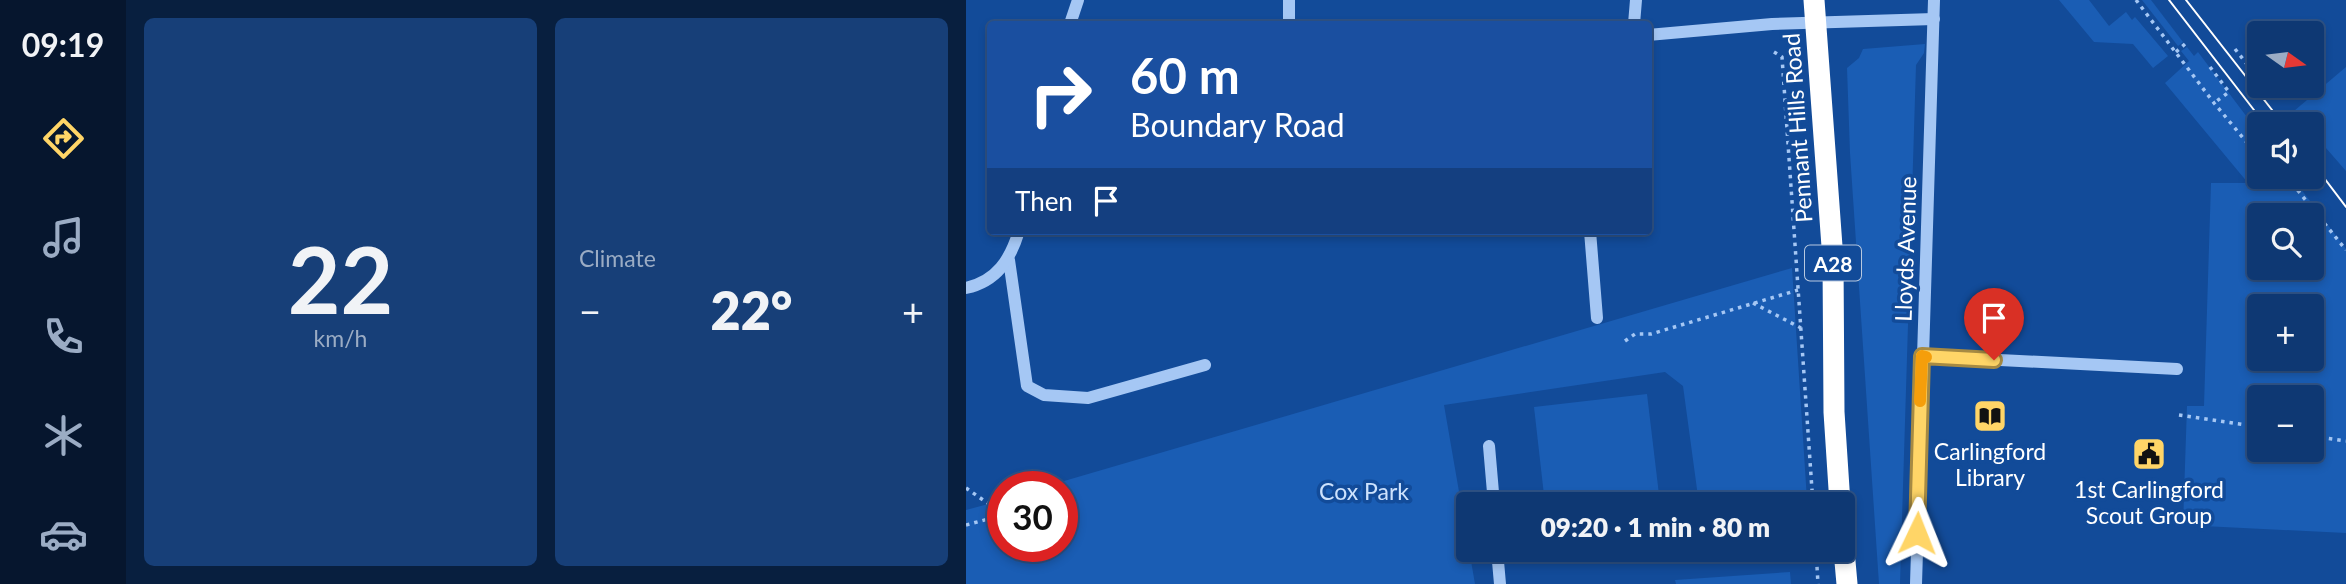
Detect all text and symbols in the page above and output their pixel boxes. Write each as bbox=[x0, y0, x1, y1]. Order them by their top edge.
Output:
north arrow bbox=[2247, 21, 2324, 98]
map controls bbox=[2247, 21, 2324, 462]
text: 09:19 bbox=[22, 25, 104, 64]
street label: Pennant Hills Road bbox=[1776, 32, 1818, 224]
text: 60 m bbox=[1130, 46, 1240, 104]
icon: right bbox=[1015, 49, 1106, 140]
text: Boundary Road bbox=[1130, 105, 1345, 144]
button: sound bbox=[2247, 112, 2324, 189]
icon: directions bbox=[39, 114, 88, 163]
street label: Lloyds Avenue bbox=[1888, 176, 1922, 322]
icon: arrive bbox=[1087, 182, 1125, 220]
text: Then bbox=[1015, 185, 1073, 217]
button: search bbox=[2247, 203, 2324, 280]
icon: music bbox=[39, 213, 88, 262]
text: 22 bbox=[288, 224, 393, 333]
text: Climate bbox=[579, 244, 656, 272]
road number: A28 bbox=[1805, 246, 1861, 280]
text: 22° bbox=[711, 279, 792, 341]
text: − bbox=[579, 288, 601, 334]
text: + bbox=[902, 288, 924, 334]
pin bbox=[1964, 288, 2024, 360]
button: + bbox=[2247, 294, 2324, 371]
icon: arrive bbox=[1975, 299, 2013, 337]
icon: phone bbox=[39, 312, 88, 361]
text: km/h bbox=[314, 324, 367, 352]
button: − bbox=[2247, 385, 2324, 462]
library icon: Carlingford Library bbox=[1971, 397, 2009, 435]
icon: climate bbox=[39, 411, 88, 460]
public building icon: 1st Carlingford Scout Group bbox=[2130, 435, 2168, 473]
place label: Carlingford Library bbox=[1934, 437, 2046, 491]
speed limit sign: 30 bbox=[987, 471, 1078, 562]
place label: 1st Carlingford Scout Group bbox=[2074, 475, 2224, 529]
park label: Cox Park bbox=[1319, 477, 1409, 505]
position arrow bbox=[1880, 496, 1954, 570]
icon: car bbox=[39, 510, 88, 559]
text: 09:20 · 1 min · 80 m bbox=[1541, 511, 1770, 543]

